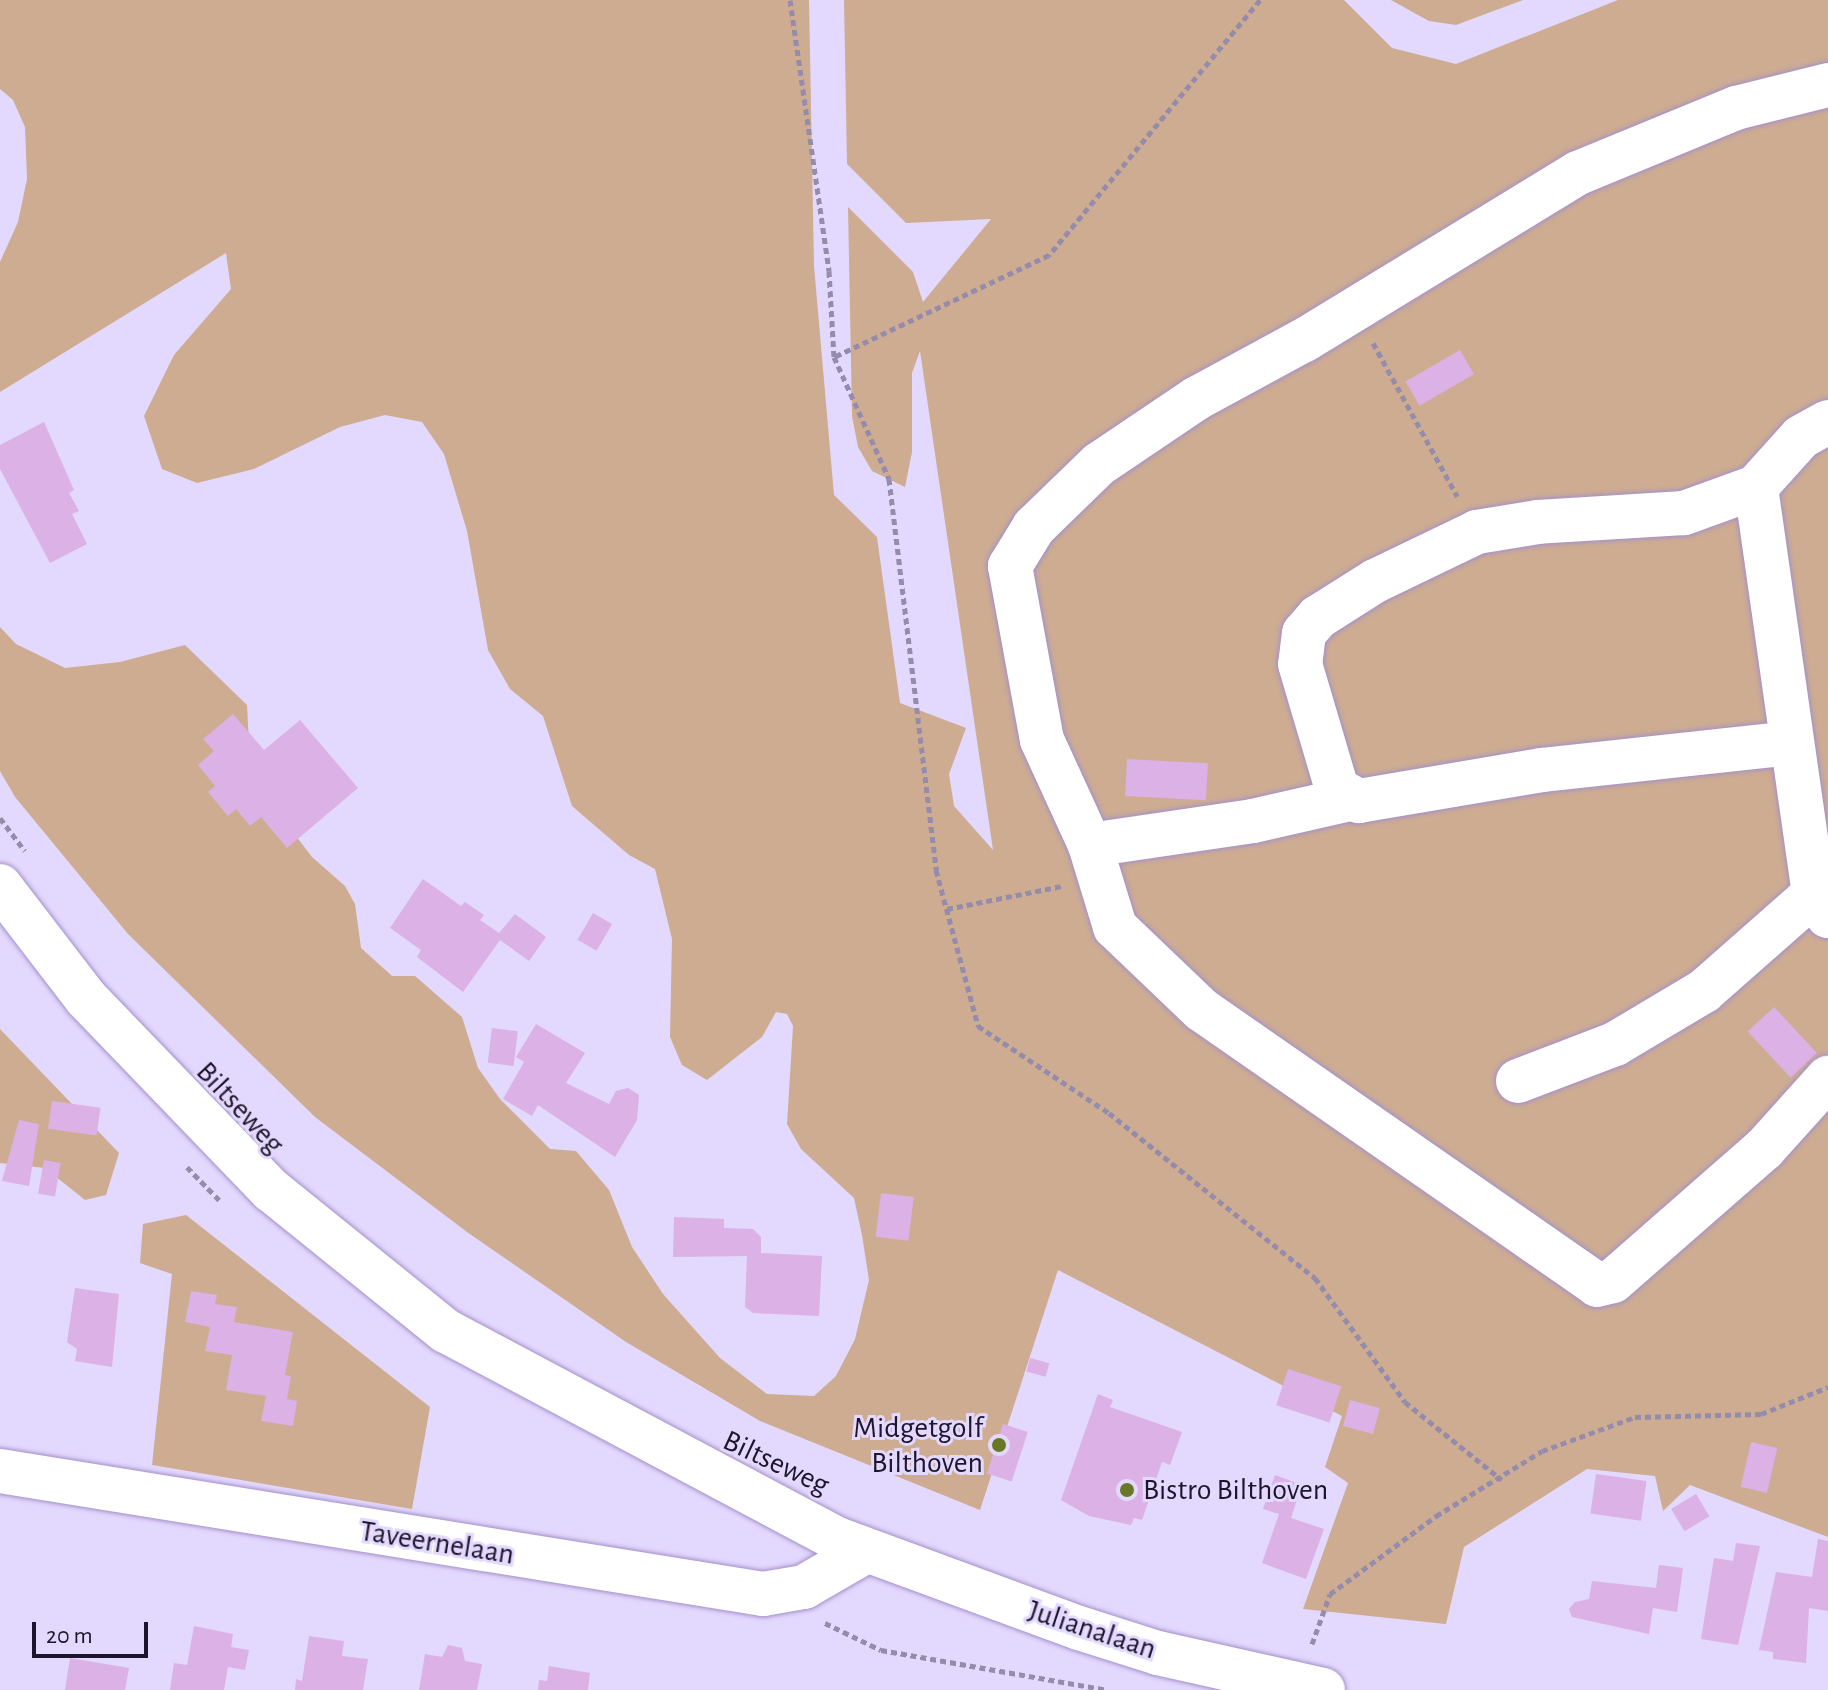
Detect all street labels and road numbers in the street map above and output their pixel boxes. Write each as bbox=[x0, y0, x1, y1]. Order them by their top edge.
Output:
street label: Biltseweg bbox=[188, 1054, 292, 1162]
street label: Biltseweg bbox=[717, 1423, 835, 1503]
street label: Taveernelaan bbox=[357, 1513, 517, 1573]
street label: Julianalaan bbox=[1024, 1592, 1160, 1668]

